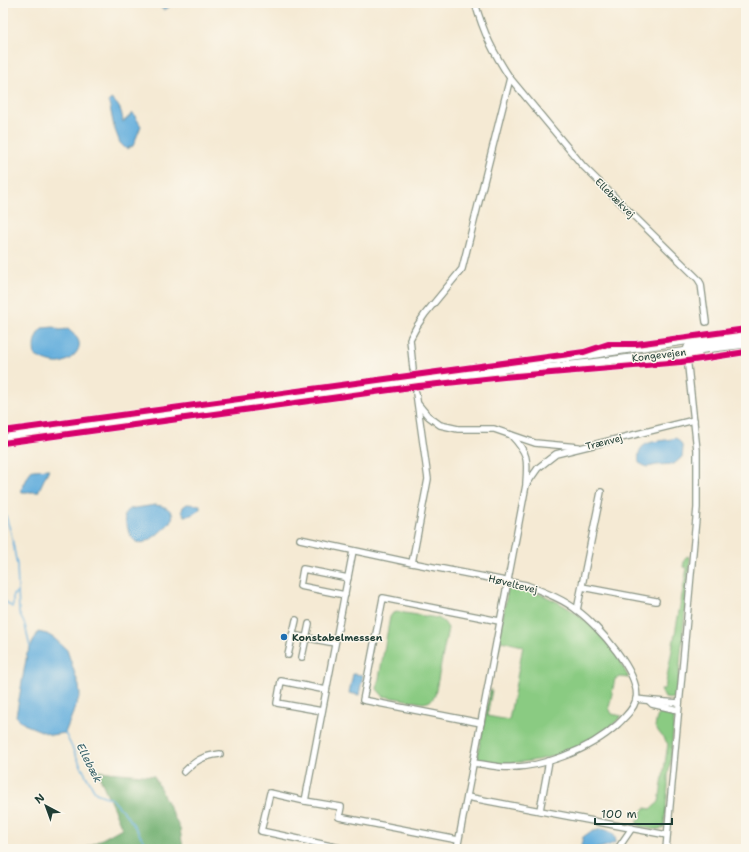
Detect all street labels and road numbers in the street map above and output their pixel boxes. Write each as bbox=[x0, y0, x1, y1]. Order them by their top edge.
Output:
street label: Ellebækvej bbox=[592, 175, 638, 221]
street label: Kongevejen bbox=[631, 345, 687, 365]
street label: Trænvej bbox=[584, 431, 624, 453]
street label: Høveltevej bbox=[487, 572, 539, 596]

